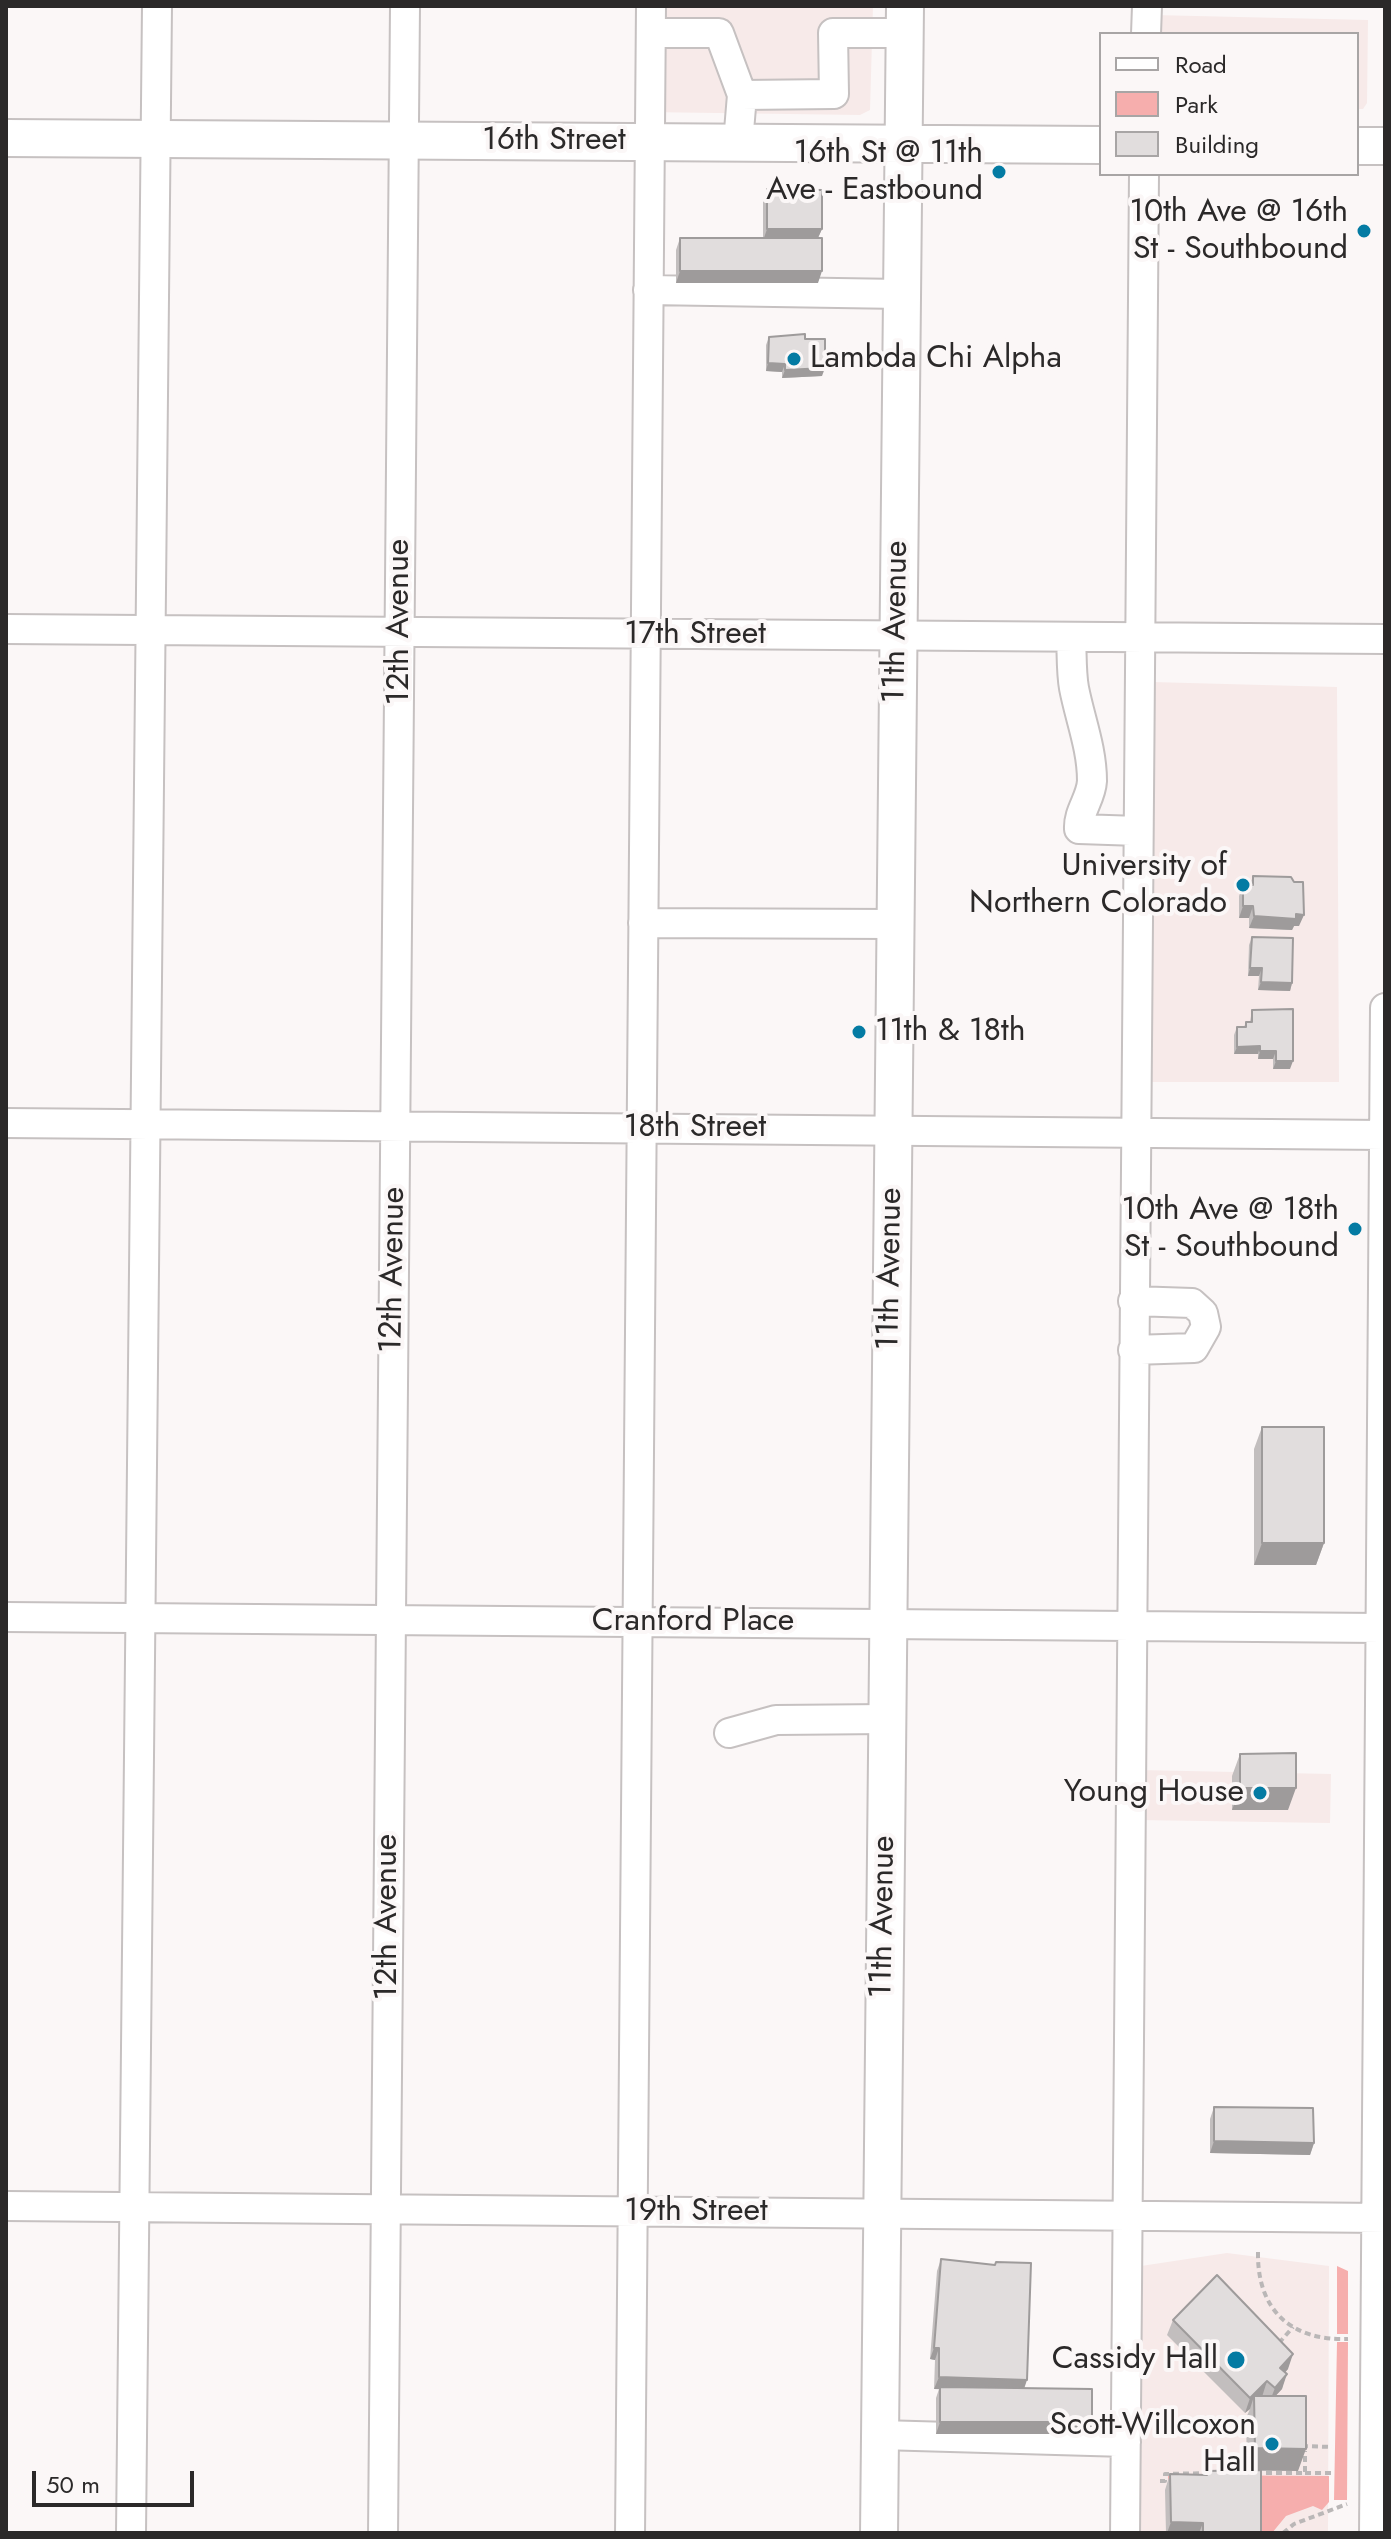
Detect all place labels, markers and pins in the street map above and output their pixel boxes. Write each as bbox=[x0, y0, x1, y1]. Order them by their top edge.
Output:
place label: 16th St @ 11th Ave - Eastbound bbox=[766, 135, 983, 210]
marker: 16th St @ 11th Ave - Eastbound bbox=[990, 163, 1008, 181]
place label: 10th Ave @ 16th St - Southbound bbox=[1130, 194, 1348, 269]
marker: 10th Ave @ 16th St - Southbound bbox=[1355, 222, 1373, 240]
place label: Lambda Chi Alpha bbox=[810, 340, 1062, 378]
marker: Lambda Chi Alpha bbox=[785, 350, 803, 368]
place label: University of Northern Colorado bbox=[969, 848, 1227, 923]
marker: University of Northern Colorado bbox=[1234, 876, 1252, 894]
place label: 11th & 18th bbox=[875, 1013, 1025, 1051]
marker: 11th & 18th bbox=[850, 1023, 868, 1041]
place label: 10th Ave @ 18th St - Southbound bbox=[1122, 1192, 1339, 1267]
marker: 10th Ave @ 18th St - Southbound bbox=[1346, 1220, 1364, 1238]
place label: Young House bbox=[1064, 1774, 1244, 1812]
marker: Young House bbox=[1251, 1784, 1269, 1802]
place label: Cassidy Hall bbox=[1052, 2341, 1218, 2379]
marker: Cassidy Hall bbox=[1225, 2349, 1247, 2371]
place label: Scott-Willcoxon Hall bbox=[1049, 2407, 1256, 2482]
marker: Scott-Willcoxon Hall bbox=[1263, 2435, 1281, 2453]

